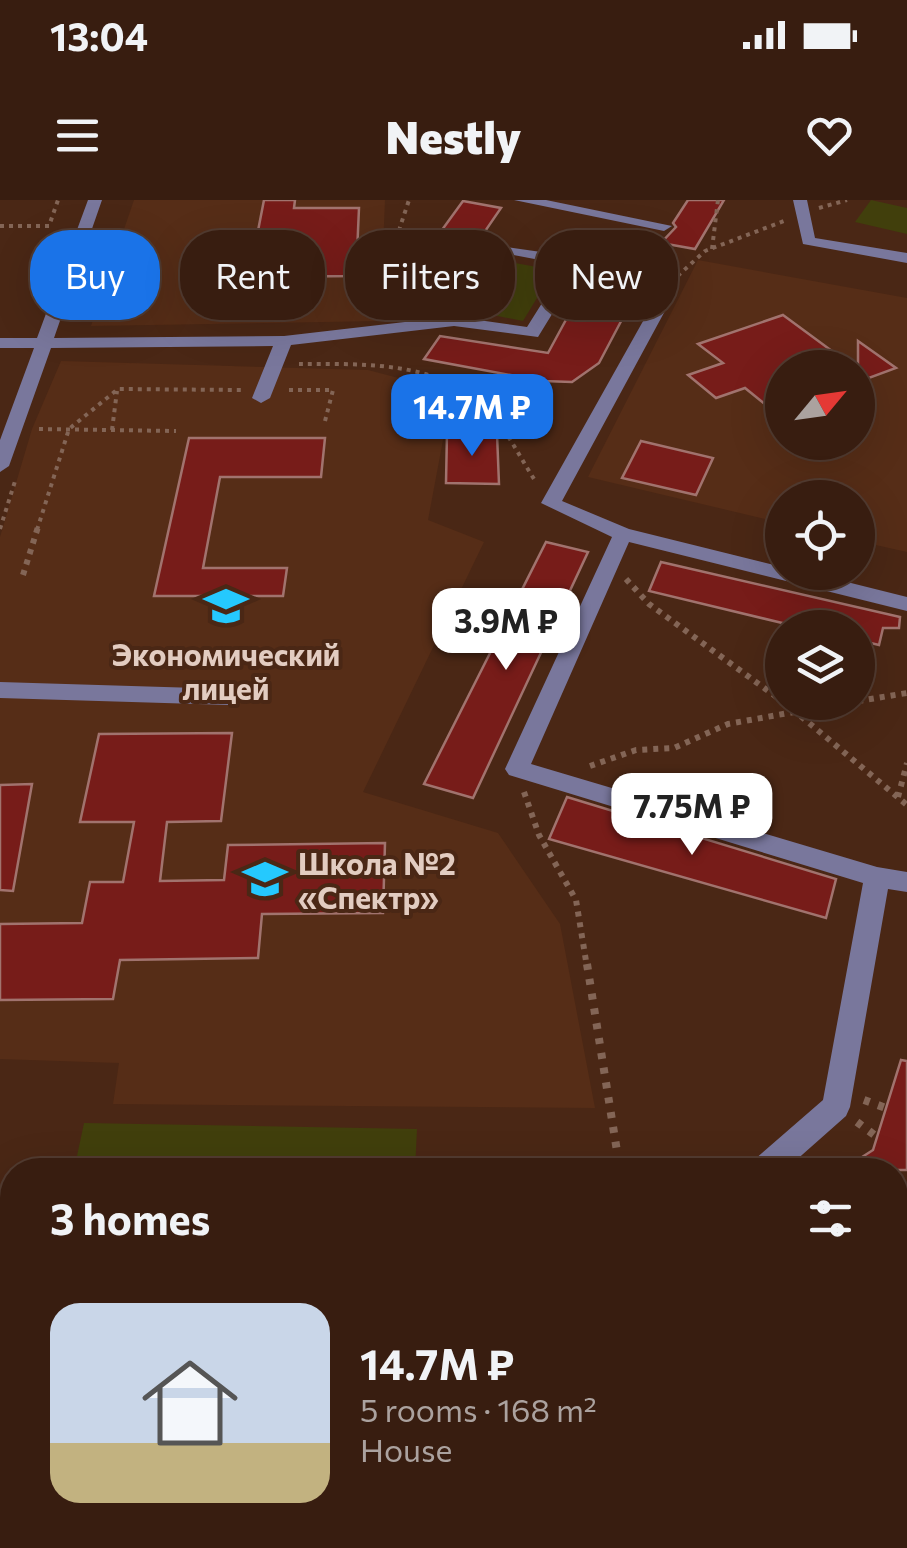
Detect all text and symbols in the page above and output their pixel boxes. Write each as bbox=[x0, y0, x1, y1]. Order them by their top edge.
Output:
text: 13:04 bbox=[50, 12, 148, 59]
icon: menu bbox=[50, 108, 105, 163]
text: Nestly bbox=[386, 108, 521, 163]
icon: heart bbox=[802, 108, 857, 163]
chip: Buy bbox=[30, 230, 160, 320]
chip: Rent bbox=[180, 230, 325, 320]
chip: Filters bbox=[345, 230, 515, 320]
chip: New bbox=[535, 230, 678, 320]
north arrow bbox=[765, 350, 875, 460]
map controls bbox=[765, 350, 875, 720]
pin: 14.7M ₽ bbox=[380, 374, 564, 459]
text: 14.7M ₽ bbox=[413, 386, 531, 426]
button: locate bbox=[765, 480, 875, 590]
school or university icon: Экономический лицей bbox=[202, 582, 250, 630]
pin: 3.9M ₽ bbox=[425, 588, 587, 673]
text: 3.9M ₽ bbox=[454, 600, 558, 640]
button: layers bbox=[765, 610, 875, 720]
place label: Экономический лицей bbox=[112, 635, 340, 706]
pin: 7.75M ₽ bbox=[600, 773, 784, 858]
text: 7.75M ₽ bbox=[633, 785, 751, 825]
place label: Школа №2 «Спектр» bbox=[298, 844, 456, 915]
school or university icon: Школа №2 «Спектр» bbox=[241, 855, 289, 903]
icon: filters bbox=[803, 1191, 858, 1246]
text: 3 homes bbox=[50, 1192, 210, 1244]
text: 14.7M ₽ bbox=[360, 1337, 515, 1389]
icon: home bbox=[130, 1343, 250, 1463]
text: 5 rooms · 168 m² bbox=[360, 1389, 597, 1429]
text: House bbox=[360, 1429, 452, 1469]

